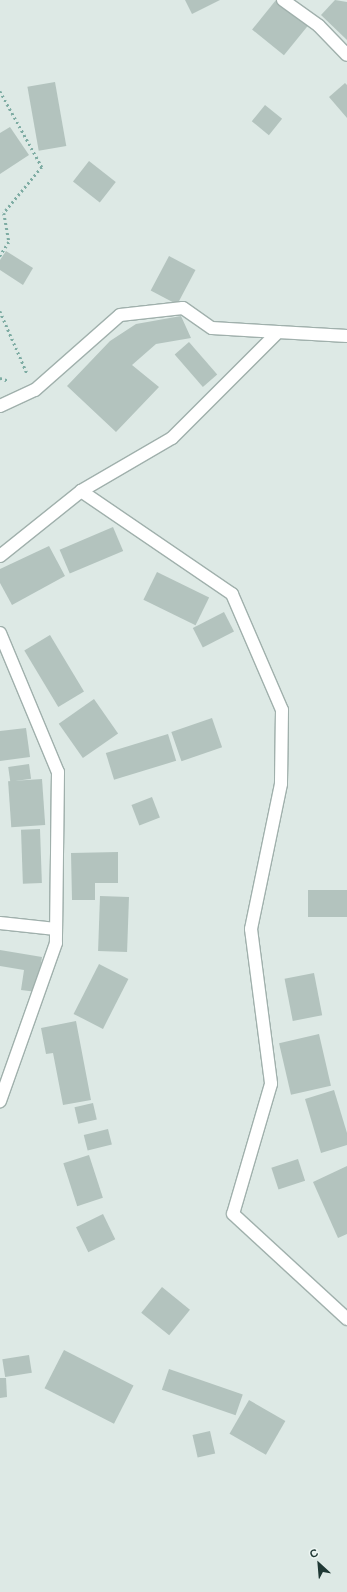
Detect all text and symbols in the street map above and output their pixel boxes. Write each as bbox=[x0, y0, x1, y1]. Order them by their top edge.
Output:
north arrow bbox=[299, 1544, 339, 1584]
text: С bbox=[307, 1545, 320, 1561]

